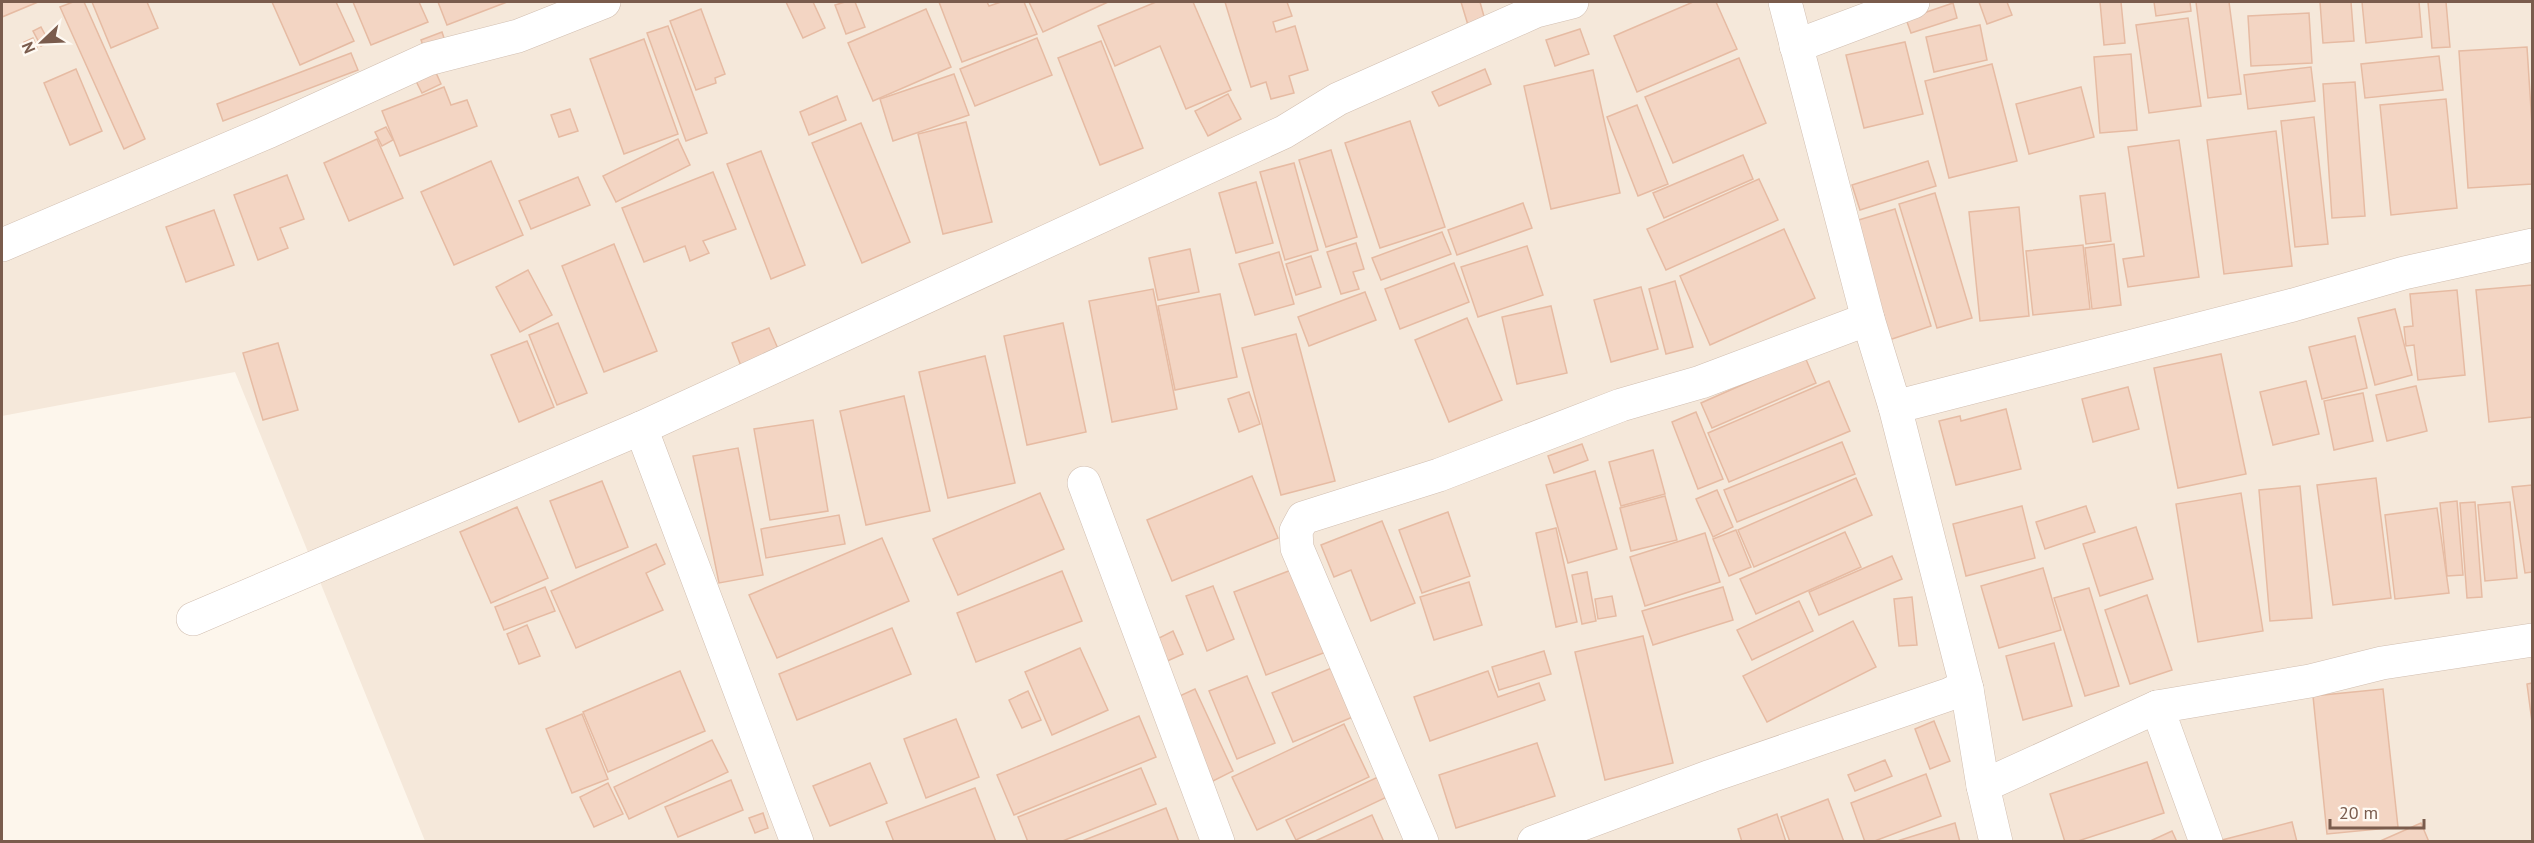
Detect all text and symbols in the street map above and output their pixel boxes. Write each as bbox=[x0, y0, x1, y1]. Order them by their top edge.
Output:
north arrow bbox=[12, 12, 72, 72]
text: N bbox=[17, 39, 39, 57]
scale bar bbox=[2330, 792, 2424, 830]
text: 20 m bbox=[2339, 801, 2378, 824]

